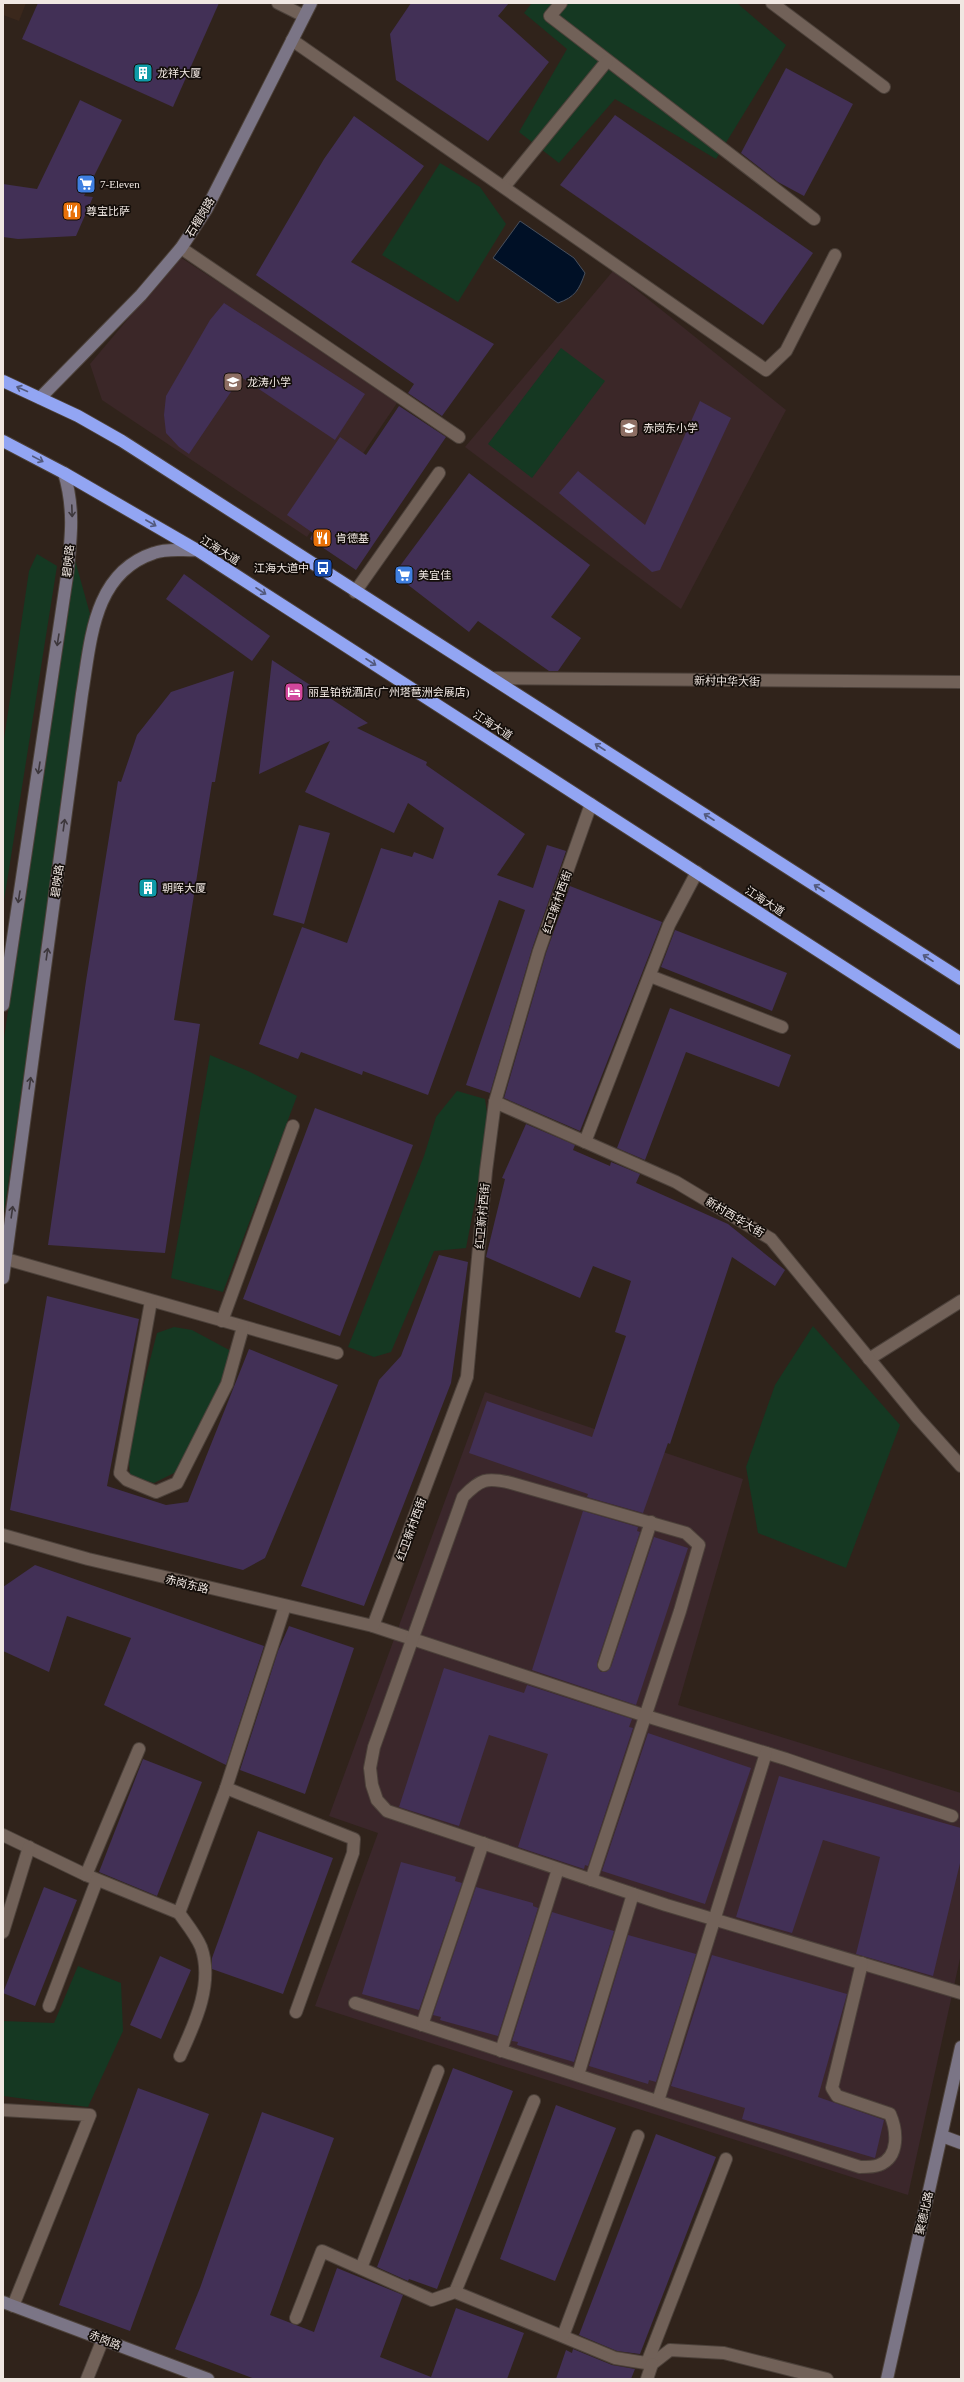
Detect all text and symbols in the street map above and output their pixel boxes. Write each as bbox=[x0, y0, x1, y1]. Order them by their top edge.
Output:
building icon: 龙祥大厦 bbox=[132, 62, 154, 84]
place label: 龙祥大厦 bbox=[157, 67, 201, 79]
supermarket icon: 7-Eleven bbox=[75, 173, 97, 195]
place label: 7-Eleven bbox=[100, 178, 140, 190]
street label: 石榴岗路 bbox=[184, 195, 216, 239]
restaurant icon: 尊宝比萨 bbox=[61, 200, 83, 222]
place label: 尊宝比萨 bbox=[86, 205, 130, 217]
school or university icon: 龙涛小学 bbox=[222, 371, 244, 393]
place label: 龙涛小学 bbox=[247, 376, 291, 388]
one-way arrow bbox=[16, 385, 28, 392]
school or university icon: 赤岗东小学 bbox=[618, 417, 640, 439]
place label: 赤岗东小学 bbox=[643, 422, 698, 434]
one-way arrow bbox=[32, 455, 44, 463]
one-way arrow bbox=[68, 504, 76, 517]
one-way arrow bbox=[145, 520, 157, 528]
restaurant icon: 肯德基 bbox=[311, 527, 333, 549]
place label: 肯德基 bbox=[336, 532, 369, 544]
street label: 江海大道 bbox=[198, 533, 242, 567]
street label: 碧映路 bbox=[60, 544, 76, 578]
bus stop icon: 江海大道中 bbox=[312, 557, 334, 579]
place label: 江海大道中 bbox=[254, 562, 309, 574]
supermarket icon: 美宜佳 bbox=[393, 564, 415, 586]
place label: 美宜佳 bbox=[418, 569, 451, 581]
one-way arrow bbox=[255, 588, 267, 596]
one-way arrow bbox=[54, 633, 62, 646]
one-way arrow bbox=[365, 658, 376, 666]
street label: 新村中华大街 bbox=[694, 674, 760, 688]
hotel icon: 丽呈铂锐酒店(广州塔琶洲会展店) bbox=[283, 681, 305, 703]
place label: 丽呈铂锐酒店(广州塔琶洲会展店) bbox=[308, 686, 470, 699]
street label: 江海大道 bbox=[471, 708, 515, 742]
one-way arrow bbox=[595, 743, 606, 751]
one-way arrow bbox=[35, 761, 43, 774]
one-way arrow bbox=[703, 813, 715, 821]
one-way arrow bbox=[60, 819, 68, 832]
street label: 碧映路 bbox=[49, 864, 65, 898]
street label: 红卫新村西街 bbox=[541, 869, 573, 935]
building icon: 朝晖大厦 bbox=[137, 877, 159, 899]
place label: 朝晖大厦 bbox=[162, 882, 206, 894]
one-way arrow bbox=[813, 883, 825, 891]
street label: 江海大道 bbox=[743, 884, 787, 918]
one-way arrow bbox=[15, 890, 23, 903]
one-way arrow bbox=[43, 948, 51, 961]
one-way arrow bbox=[923, 954, 934, 962]
one-way arrow bbox=[26, 1077, 33, 1090]
street label: 红卫新村西街 bbox=[473, 1183, 491, 1249]
street label: 新村西华大街 bbox=[704, 1195, 766, 1239]
one-way arrow bbox=[8, 1206, 16, 1219]
street label: 红卫新村西街 bbox=[394, 1496, 428, 1562]
street label: 赤岗东路 bbox=[164, 1573, 210, 1595]
street label: 聚德北路 bbox=[913, 2190, 935, 2236]
street label: 赤岗路 bbox=[87, 2328, 123, 2352]

